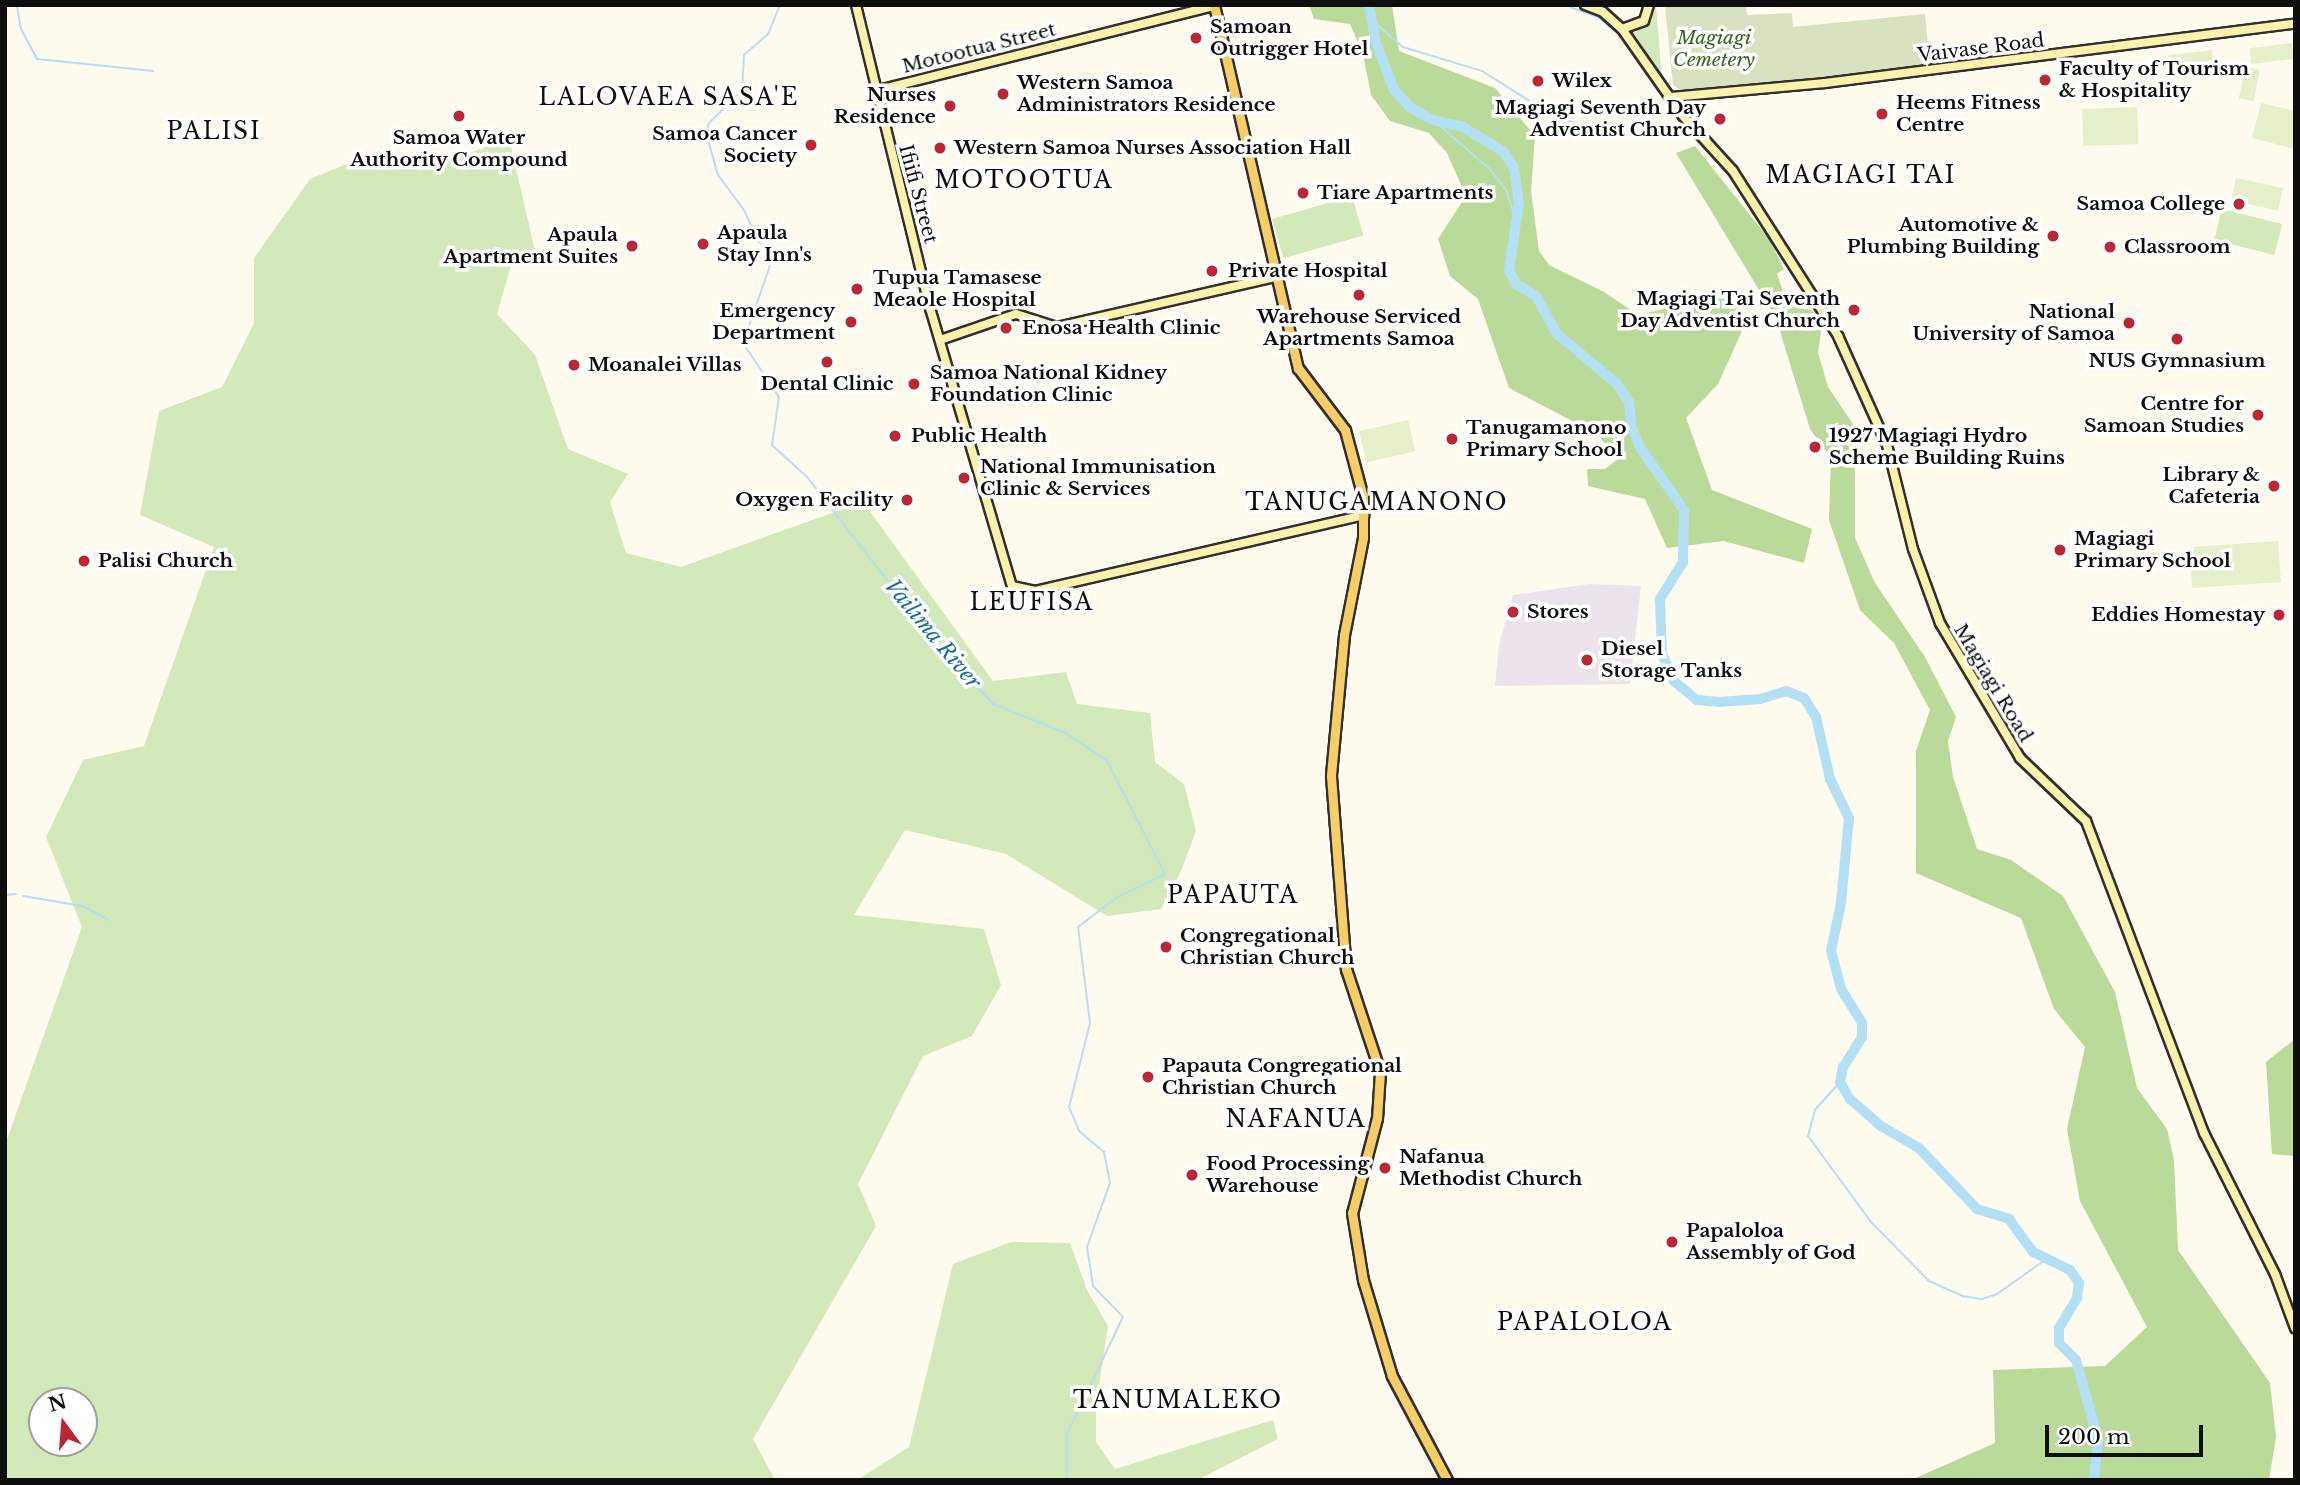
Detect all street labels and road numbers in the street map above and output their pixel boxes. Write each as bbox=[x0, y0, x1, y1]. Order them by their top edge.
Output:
street label: Motootua Street bbox=[900, 18, 1058, 78]
street label: Vaivase Road bbox=[1916, 29, 2046, 67]
street label: Ifiifi Street bbox=[894, 142, 942, 246]
street label: Magiagi Road bbox=[1949, 620, 2037, 746]

